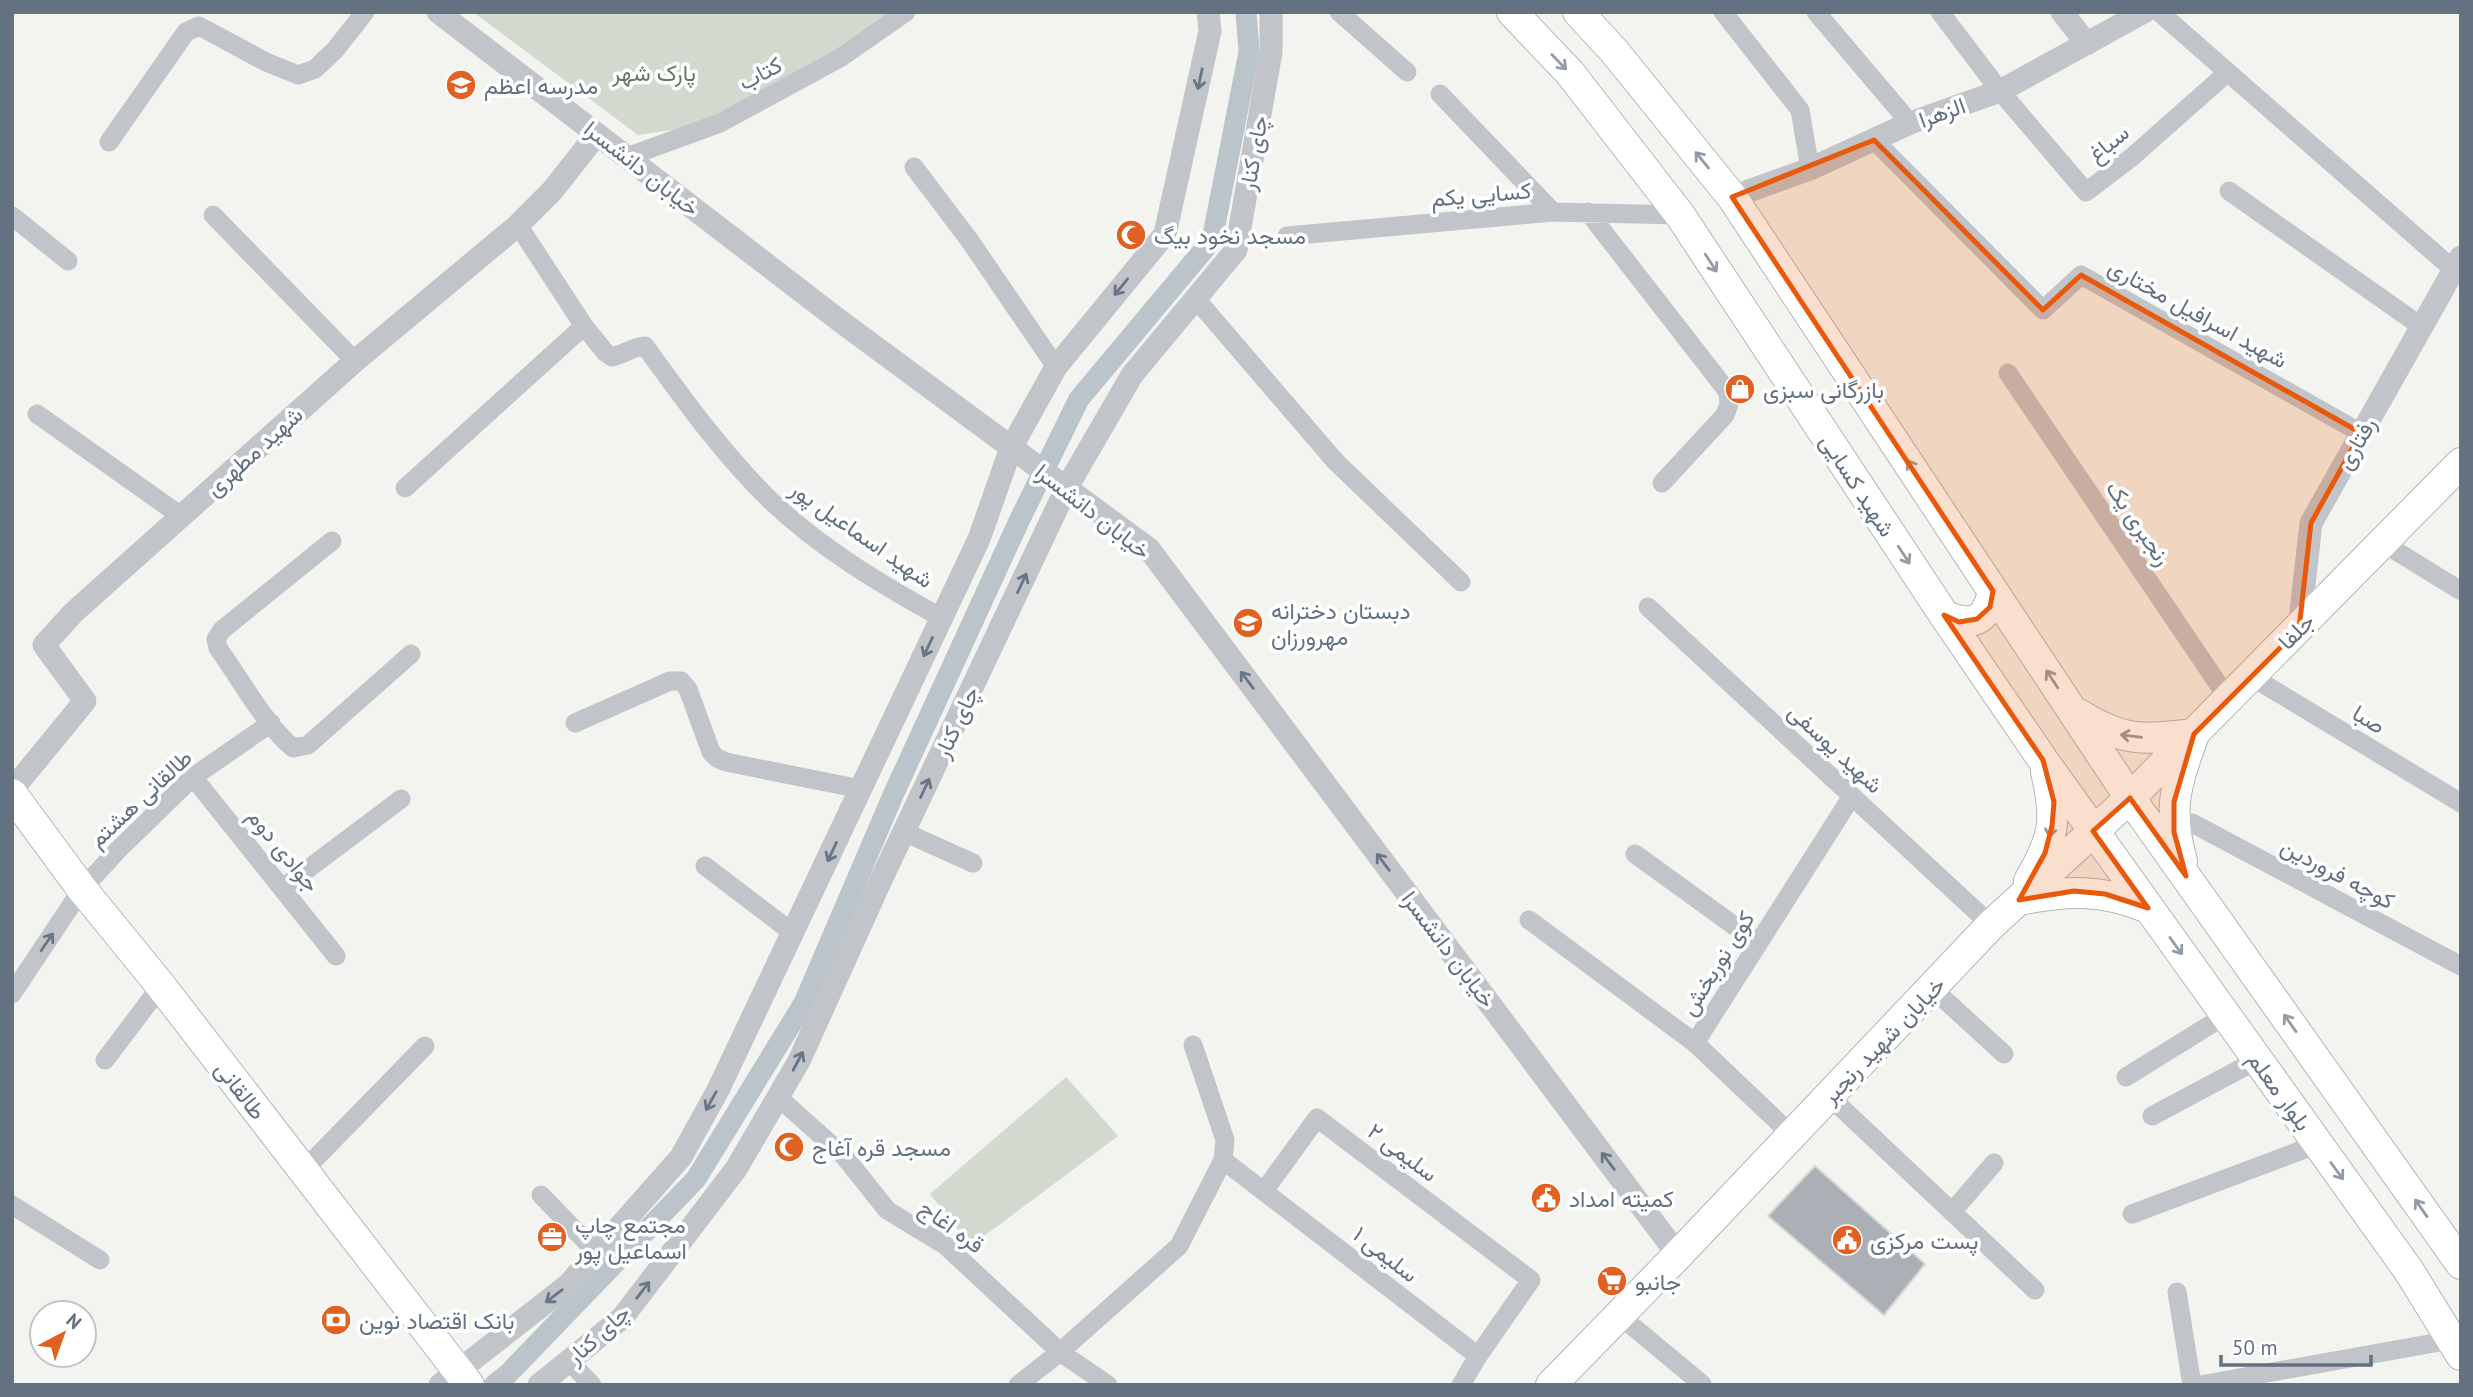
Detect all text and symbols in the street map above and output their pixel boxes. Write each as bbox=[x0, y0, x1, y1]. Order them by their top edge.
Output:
street label: کتاب bbox=[733, 50, 787, 96]
one-way arrow bbox=[1551, 53, 1568, 70]
park label: پارک شهر bbox=[611, 58, 696, 89]
one-way arrow bbox=[1192, 67, 1206, 90]
school or university icon: مدرسه اعظم bbox=[444, 68, 478, 102]
place label: مدرسه اعظم bbox=[484, 71, 598, 101]
street label: الزهرا bbox=[1915, 90, 1970, 135]
street label: چای کنار bbox=[1232, 113, 1276, 194]
street label: خیابان دانشسرا bbox=[578, 114, 706, 223]
street label: سباغ bbox=[2081, 117, 2136, 170]
one-way arrow bbox=[1695, 151, 1710, 169]
street label: کسایی یکم bbox=[1430, 175, 1532, 214]
mosque icon: مسجد نخود‌ بیگ bbox=[1114, 218, 1148, 252]
place label: مسجد نخود‌ بیگ bbox=[1154, 221, 1306, 251]
one-way arrow bbox=[1704, 252, 1718, 272]
street label: شهید اسرافیل مختاری bbox=[2103, 252, 2293, 375]
one-way arrow bbox=[1113, 278, 1129, 296]
shop icon: بازرگانی سبزی bbox=[1723, 372, 1757, 406]
place label: بازرگانی سبزی bbox=[1763, 375, 1884, 405]
street label: شهید مطهری bbox=[199, 400, 309, 503]
street label: رفتاری bbox=[2330, 412, 2383, 475]
street label: شهید کسایی bbox=[1813, 428, 1902, 543]
street label: خیابان دانشسرا bbox=[1029, 457, 1157, 566]
one-way arrow bbox=[1905, 460, 1920, 479]
street label: شهید اسماعیل پور bbox=[783, 473, 939, 596]
street label: رنجبری یک bbox=[2099, 475, 2178, 572]
one-way arrow bbox=[1897, 544, 1911, 564]
one-way arrow bbox=[1015, 573, 1029, 594]
place label: دبستان دخترانه مهرورزان bbox=[1271, 596, 1411, 652]
school or university icon: دبستان دخترانه مهرورزان bbox=[1231, 606, 1265, 640]
street label: جلفا bbox=[2272, 607, 2320, 655]
one-way arrow bbox=[921, 636, 935, 657]
one-way arrow bbox=[2045, 670, 2060, 689]
one-way arrow bbox=[1240, 671, 1254, 690]
street label: چای کنار bbox=[926, 682, 987, 764]
street label: شهید یوسفی bbox=[1782, 697, 1890, 800]
street label: صبا bbox=[2347, 698, 2391, 740]
one-way arrow bbox=[2120, 729, 2143, 742]
street label: طالقانی هشتم bbox=[82, 743, 198, 854]
one-way arrow bbox=[918, 778, 932, 799]
street label: جوادی دوم bbox=[241, 802, 327, 898]
one-way arrow bbox=[2044, 815, 2057, 838]
street label: کوچه فروردین bbox=[2275, 831, 2400, 917]
one-way arrow bbox=[824, 842, 837, 863]
one-way arrow bbox=[1376, 853, 1391, 872]
street label: خیابان دانشسرا bbox=[1395, 885, 1502, 1014]
street label: کوی نوربخش bbox=[1673, 905, 1761, 1021]
one-way arrow bbox=[41, 932, 55, 952]
one-way arrow bbox=[2169, 936, 2183, 955]
street label: خیابان شهید رنجبر bbox=[1814, 970, 1952, 1111]
one-way arrow bbox=[2283, 1014, 2297, 1033]
street label: بلوار معلم bbox=[2241, 1046, 2318, 1137]
one-way arrow bbox=[791, 1052, 805, 1072]
street label: طالقانی bbox=[209, 1055, 273, 1125]
one-way arrow bbox=[704, 1091, 718, 1111]
street label: سلیمی ۲ bbox=[1362, 1116, 1444, 1188]
mosque icon: مسجد قره آغاج bbox=[772, 1130, 806, 1164]
place label: مسجد قره آغاج bbox=[812, 1133, 951, 1164]
one-way arrow bbox=[1601, 1152, 1616, 1171]
one-way arrow bbox=[2330, 1161, 2344, 1180]
public building icon: کمیته امداد bbox=[1529, 1181, 1563, 1215]
place label: کمیته امداد bbox=[1569, 1184, 1674, 1213]
street label: قره اغاج bbox=[913, 1193, 990, 1261]
one-way arrow bbox=[2414, 1199, 2428, 1218]
place label: مجتمع چاپ اسماعیل پور bbox=[574, 1210, 687, 1267]
street label: سلیمی ۱ bbox=[1348, 1219, 1424, 1289]
office icon: مجتمع چاپ اسماعیل پور bbox=[535, 1220, 569, 1254]
public building icon: پست مرکزی bbox=[1830, 1223, 1864, 1257]
place label: پست مرکزی bbox=[1870, 1226, 1978, 1257]
supermarket icon: جانبو bbox=[1595, 1264, 1629, 1298]
place label: جانبو bbox=[1635, 1267, 1681, 1297]
one-way arrow bbox=[636, 1281, 651, 1300]
one-way arrow bbox=[545, 1289, 564, 1304]
street label: چای کنار bbox=[559, 1298, 637, 1372]
north arrow bbox=[28, 1299, 98, 1369]
bank icon: بانک اقتصاد نوین bbox=[319, 1303, 353, 1337]
place label: بانک اقتصاد نوین bbox=[359, 1306, 515, 1336]
text: N bbox=[62, 1308, 87, 1334]
scale bar bbox=[2221, 1324, 2372, 1368]
text: 50 m bbox=[2232, 1334, 2278, 1361]

